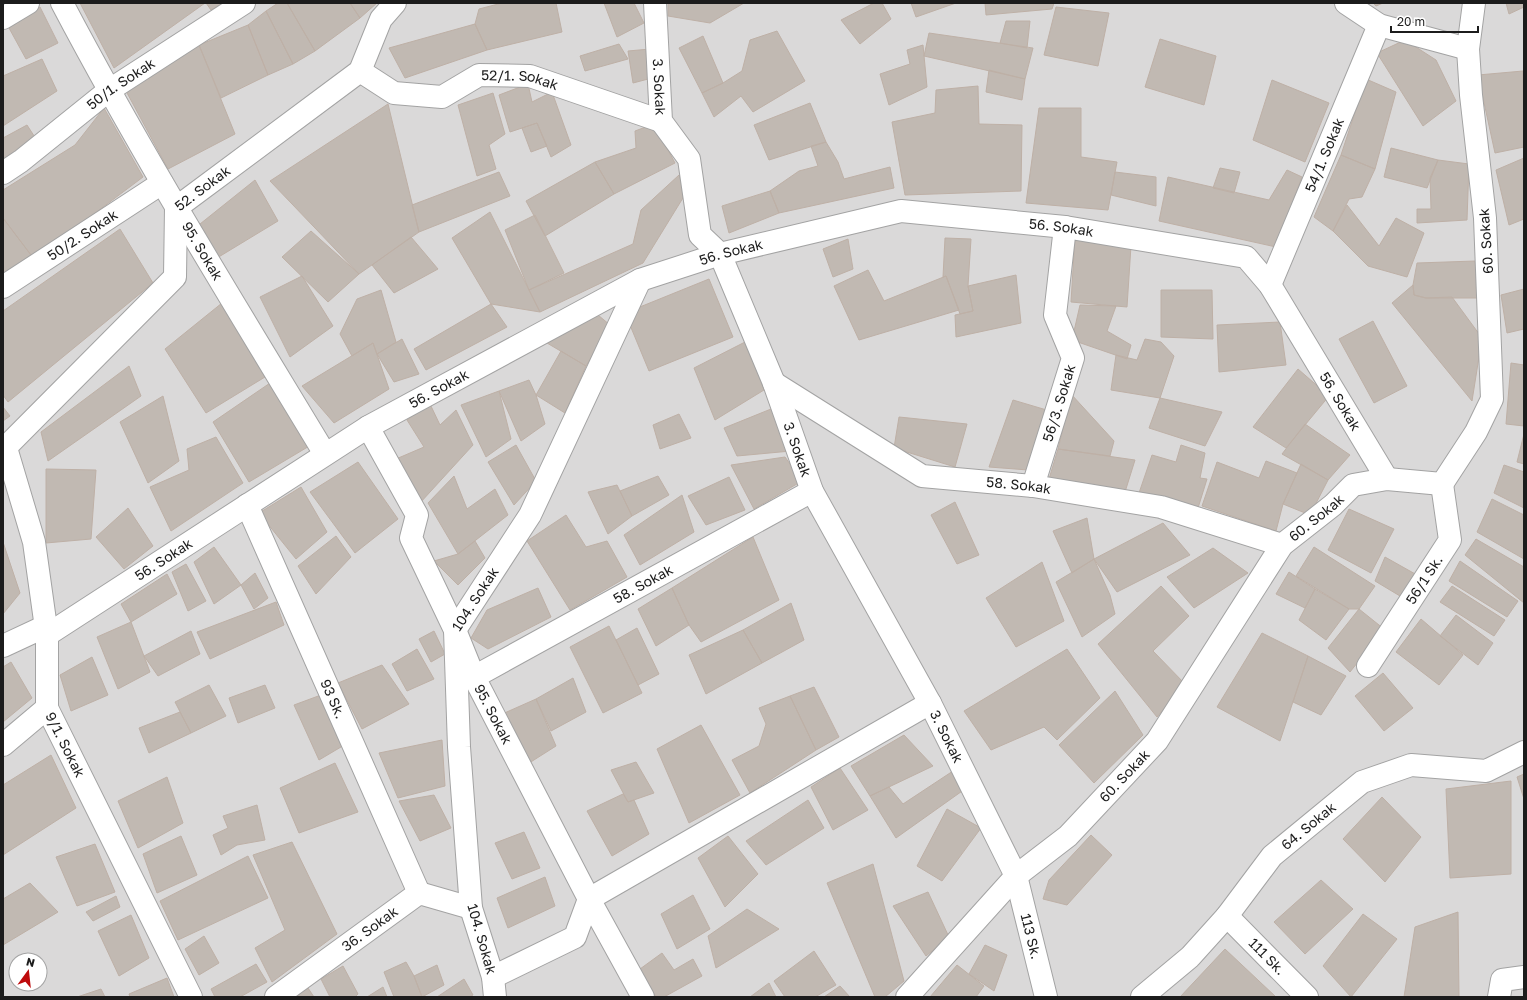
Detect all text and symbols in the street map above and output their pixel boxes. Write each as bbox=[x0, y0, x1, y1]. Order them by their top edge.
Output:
scale bar bbox=[1391, 8, 1478, 34]
text: 20 m bbox=[1397, 14, 1425, 29]
street label: 50/1. Sokak bbox=[83, 54, 158, 113]
street label: 3. Sokak bbox=[650, 58, 670, 116]
street label: 52/1. Sokak bbox=[481, 66, 561, 93]
street label: 54/1. Sokak bbox=[1301, 115, 1347, 194]
street label: 52. Sokak bbox=[171, 162, 233, 214]
street label: 50/2. Sokak bbox=[44, 205, 121, 264]
street label: 60. Sokak bbox=[1475, 208, 1496, 274]
street label: 56. Sokak bbox=[1028, 215, 1095, 240]
street label: 95. Sokak bbox=[179, 218, 227, 283]
street label: 56. Sokak bbox=[697, 235, 765, 268]
street label: 56/3. Sokak bbox=[1038, 362, 1079, 444]
street label: 56. Sokak bbox=[406, 365, 471, 411]
street label: 56. Sokak bbox=[1317, 369, 1365, 434]
street label: 3. Sokak bbox=[780, 420, 815, 479]
street label: 58. Sokak bbox=[986, 473, 1053, 497]
street label: 60. Sokak bbox=[1285, 490, 1347, 545]
street label: 56. Sokak bbox=[131, 534, 195, 584]
street label: 56/1 Sk. bbox=[1402, 552, 1446, 607]
street label: 58. Sokak bbox=[610, 560, 676, 607]
street label: 104. Sokak bbox=[448, 564, 502, 634]
street label: 93 Sk. bbox=[317, 676, 350, 721]
street label: 95. Sokak bbox=[471, 681, 516, 747]
street label: 3. Sokak bbox=[927, 707, 967, 766]
street label: 9/1. Sokak bbox=[42, 709, 89, 780]
street label: 60. Sokak bbox=[1095, 746, 1153, 805]
street label: 64. Sokak bbox=[1277, 798, 1339, 853]
street label: 36. Sokak bbox=[338, 902, 401, 954]
street label: 104. Sokak bbox=[464, 902, 501, 976]
street label: 113 Sk. bbox=[1018, 912, 1045, 961]
street label: 111 Sk. bbox=[1246, 934, 1289, 978]
north arrow bbox=[8, 952, 48, 992]
text: N bbox=[25, 954, 36, 969]

